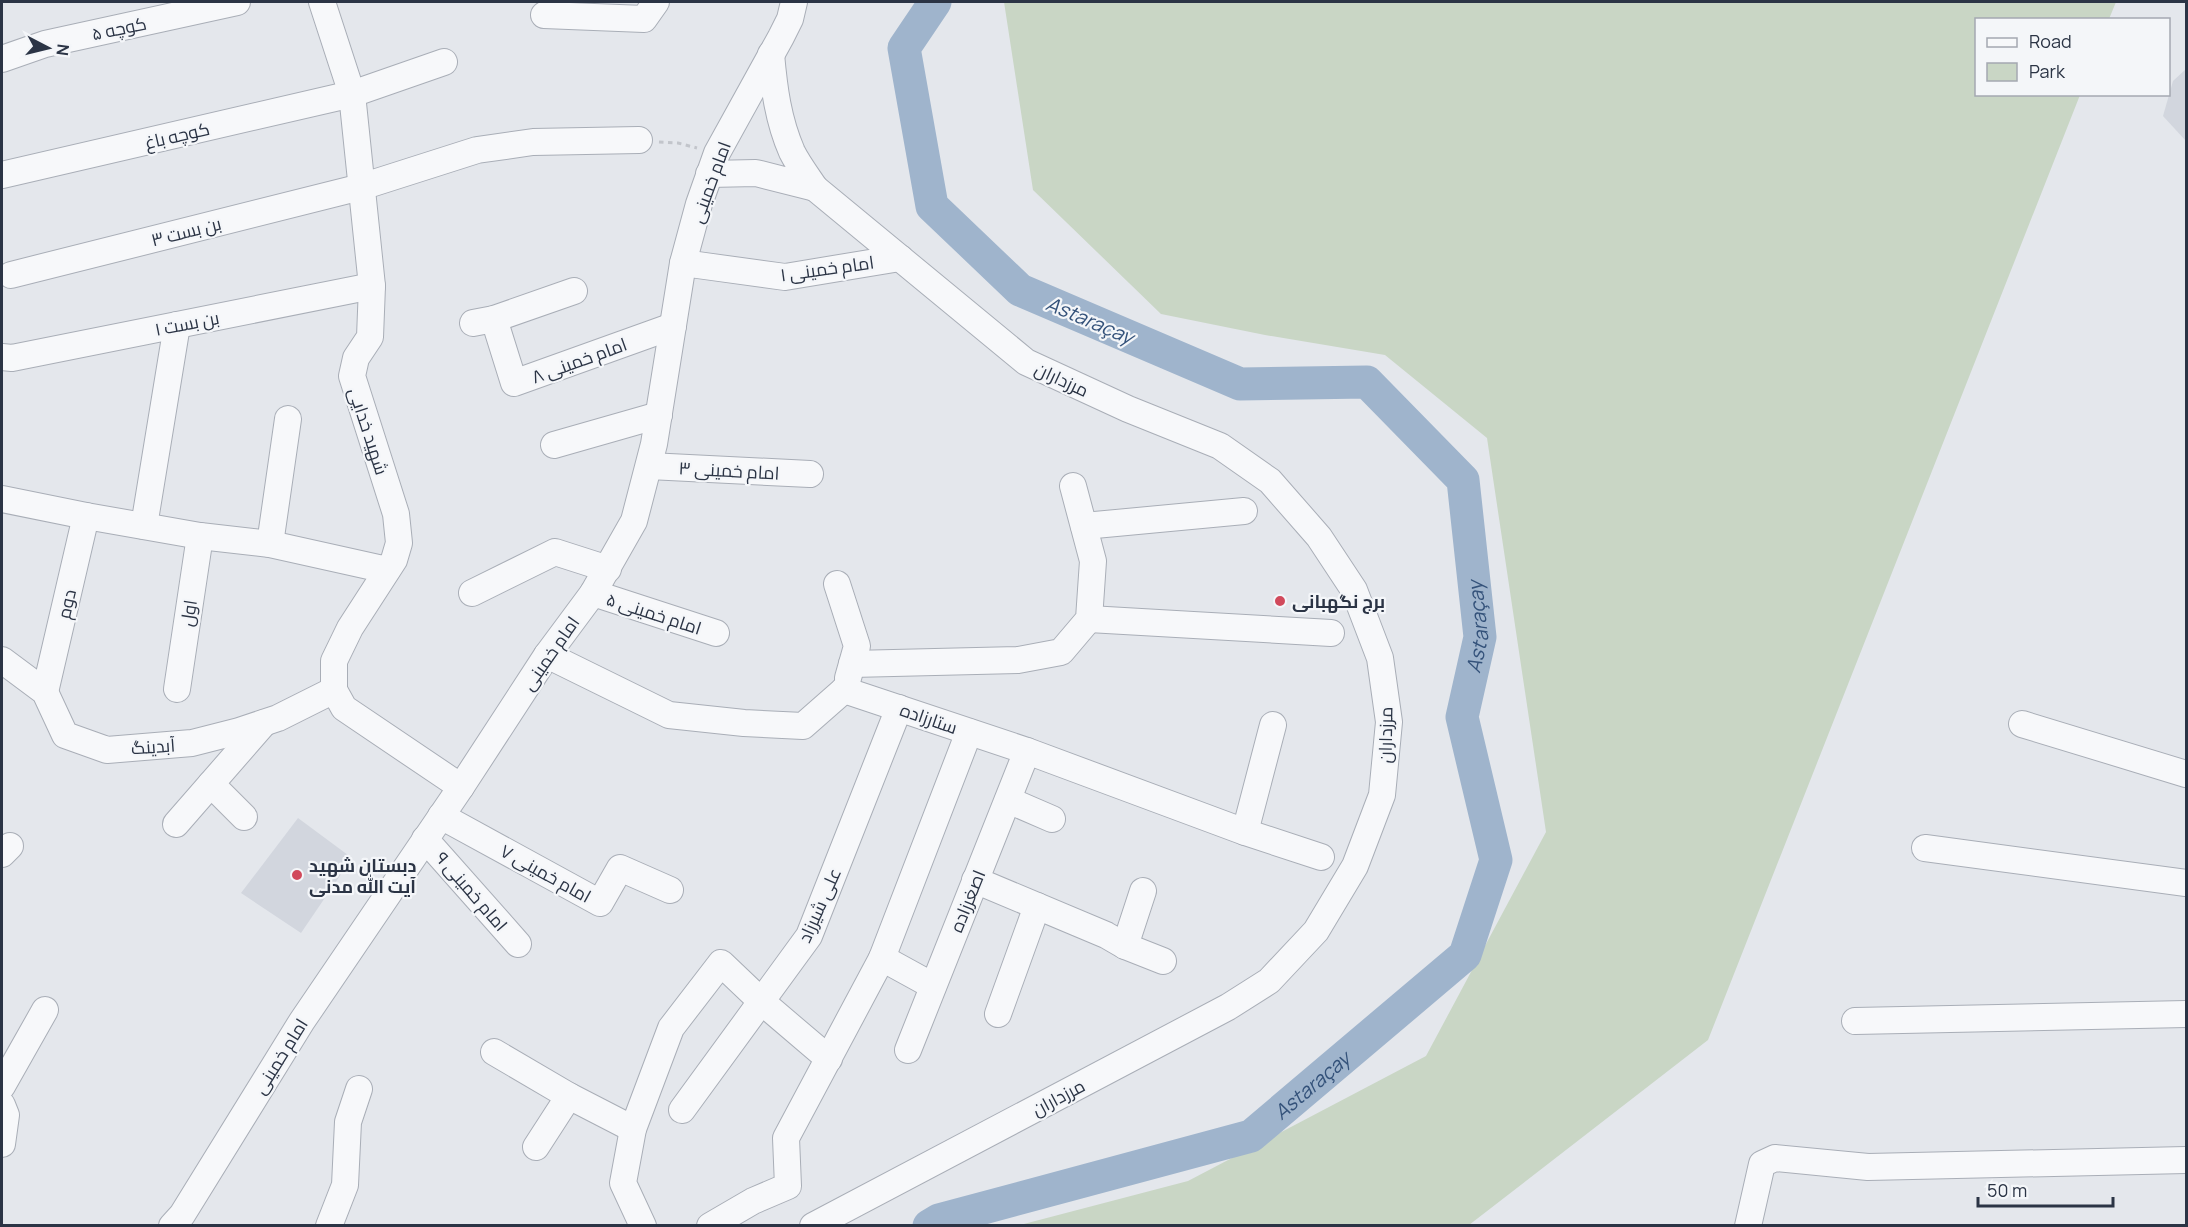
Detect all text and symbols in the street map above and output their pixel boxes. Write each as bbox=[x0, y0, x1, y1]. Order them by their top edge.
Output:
street label: کوچه ۵ bbox=[89, 10, 149, 46]
north arrow bbox=[18, 18, 78, 78]
legend bbox=[1975, 18, 2170, 96]
text: Road bbox=[2029, 29, 2072, 53]
text: N bbox=[51, 43, 75, 57]
text: Park bbox=[2029, 59, 2066, 83]
street label: کوچه باغ bbox=[142, 116, 212, 155]
street label: امام خمینی bbox=[684, 138, 737, 226]
street label: بن بست ۳ bbox=[148, 211, 224, 251]
street label: امام خمینی ۱ bbox=[779, 250, 876, 287]
water label: Astaraçay bbox=[1042, 290, 1140, 351]
street label: بن بست ۱ bbox=[153, 305, 221, 341]
street label: امام خمینی ۸ bbox=[528, 332, 630, 389]
street label: مرزداران bbox=[1031, 356, 1093, 402]
street label: شهید خدایی bbox=[344, 384, 394, 478]
street label: امام خمینی ۳ bbox=[678, 455, 780, 486]
water label: Astaraçay bbox=[1459, 577, 1494, 675]
street label: امام خمینی ۵ bbox=[603, 586, 705, 641]
street label: دوم bbox=[51, 587, 82, 621]
place label: برج نگهبانی bbox=[1292, 589, 1385, 614]
marker: برج نگهبانی bbox=[1273, 594, 1287, 608]
street label: اول bbox=[174, 598, 202, 628]
street label: امام خمینی bbox=[516, 611, 585, 695]
street label: ستارزاده bbox=[897, 697, 961, 739]
street label: مرزداران bbox=[1373, 706, 1397, 764]
street label: آبدینگ bbox=[130, 732, 176, 760]
street label: امام خمینی ۷ bbox=[496, 838, 596, 909]
street label: امام خمینی ۹ bbox=[430, 846, 513, 937]
place label: دبستان شهید آیت الله مدنی bbox=[309, 853, 417, 898]
street label: علی شیرزاد bbox=[792, 864, 846, 946]
street label: اصغرزاده bbox=[944, 866, 990, 936]
marker: دبستان شهید آیت الله مدنی bbox=[290, 868, 304, 882]
street label: امام خمینی bbox=[247, 1014, 314, 1099]
water label: Astaraçay bbox=[1268, 1043, 1357, 1125]
street label: مرزداران bbox=[1027, 1073, 1089, 1121]
scale bar bbox=[1978, 1170, 2113, 1208]
text: 50 m bbox=[1987, 1178, 2027, 1202]

